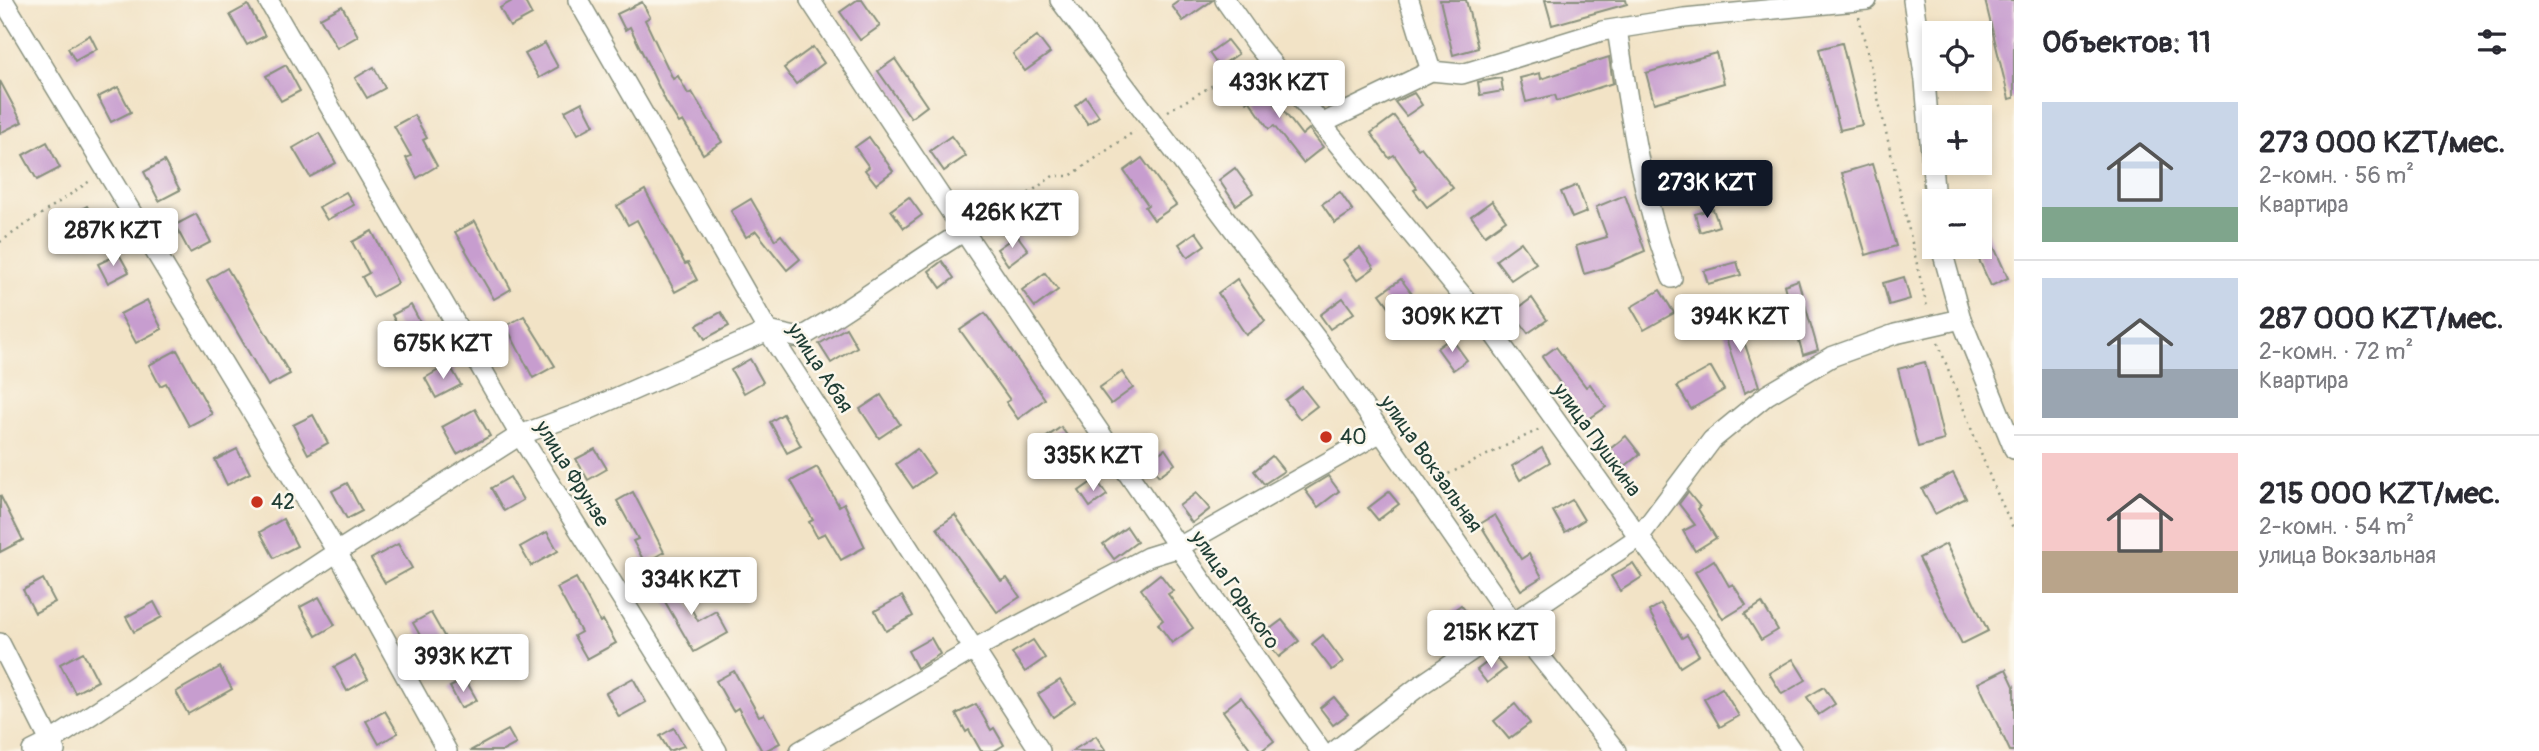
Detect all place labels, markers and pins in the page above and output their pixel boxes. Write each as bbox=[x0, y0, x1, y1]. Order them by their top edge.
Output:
pin: 433K KZT bbox=[1207, 60, 1351, 120]
pin: 273K KZT bbox=[1635, 160, 1779, 220]
pin: 426K KZT bbox=[940, 190, 1084, 250]
pin: 287K KZT bbox=[41, 208, 185, 268]
pin: 309K KZT bbox=[1380, 294, 1524, 354]
pin: 394K KZT bbox=[1668, 294, 1812, 354]
pin: 675K KZT bbox=[371, 322, 515, 381]
place label: 40 bbox=[1340, 424, 1367, 451]
marker: 40 bbox=[1318, 429, 1334, 445]
pin: 335K KZT bbox=[1021, 434, 1165, 493]
place label: 42 bbox=[271, 489, 295, 516]
marker: 42 bbox=[249, 494, 265, 510]
pin: 334K KZT bbox=[619, 558, 763, 617]
pin: 215K KZT bbox=[1419, 610, 1563, 670]
pin: 393K KZT bbox=[391, 634, 535, 694]

